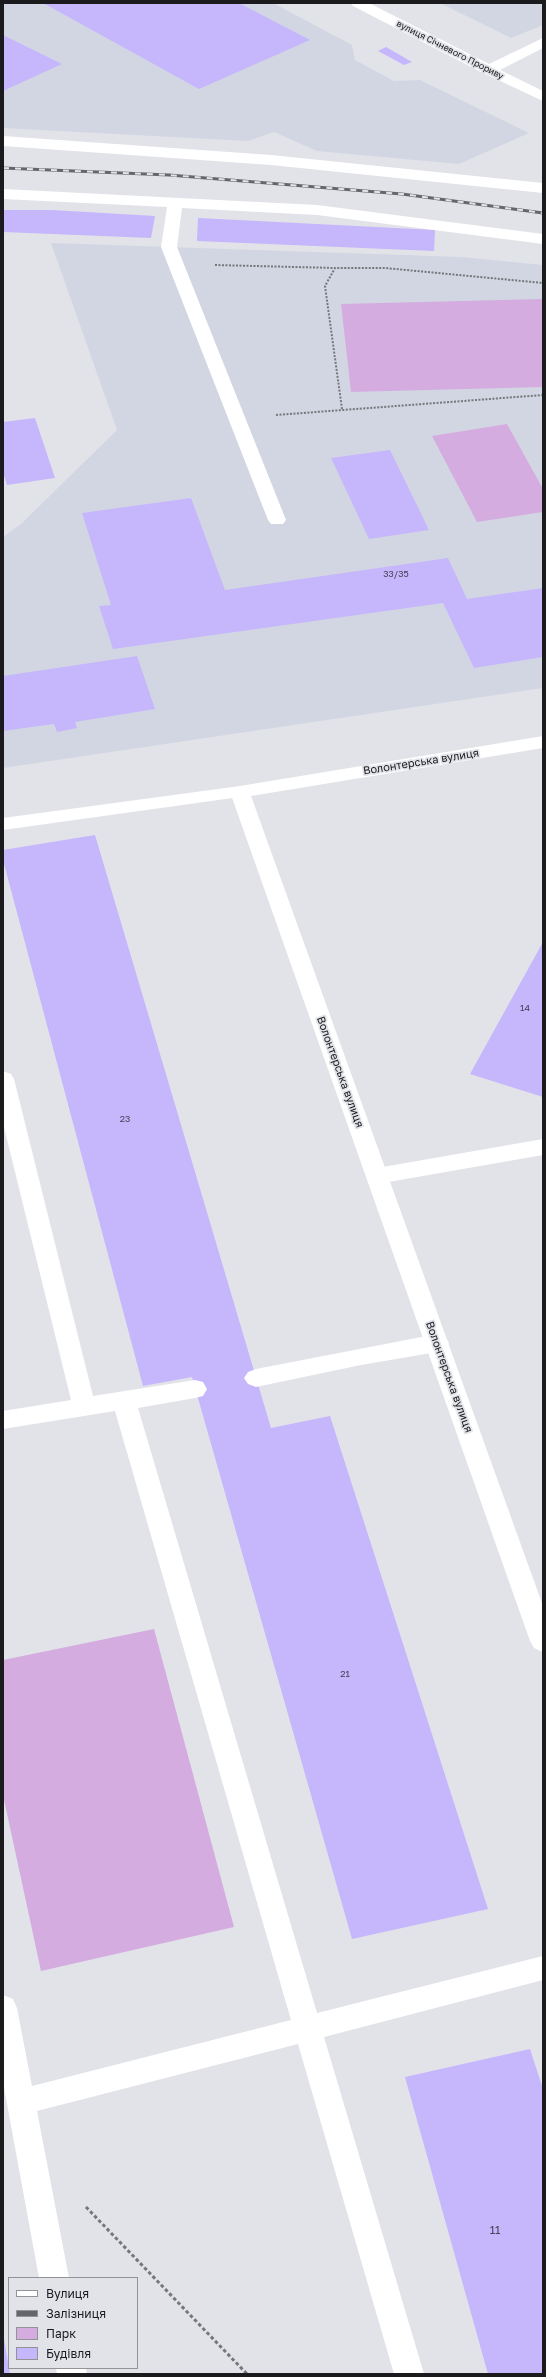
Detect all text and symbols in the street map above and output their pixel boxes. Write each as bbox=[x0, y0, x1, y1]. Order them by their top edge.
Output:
street label: вулиця Січневого Прориву bbox=[395, 18, 505, 82]
house number: 33/35 bbox=[383, 569, 409, 579]
street label: Волонтерська вулиця bbox=[362, 746, 480, 778]
house number: 14 bbox=[520, 1003, 530, 1013]
street label: Волонтерська вулиця bbox=[314, 1015, 366, 1129]
house number: 23 bbox=[120, 1114, 130, 1124]
street label: Волонтерська вулиця bbox=[423, 1320, 475, 1434]
house number: 21 bbox=[340, 1669, 350, 1679]
house number: 11 bbox=[490, 2224, 500, 2238]
legend bbox=[8, 2277, 138, 2369]
text: Вулиця bbox=[46, 2286, 89, 2301]
text: Залізниця bbox=[46, 2306, 106, 2321]
text: Парк bbox=[46, 2326, 76, 2341]
text: Будівля bbox=[46, 2346, 91, 2361]

